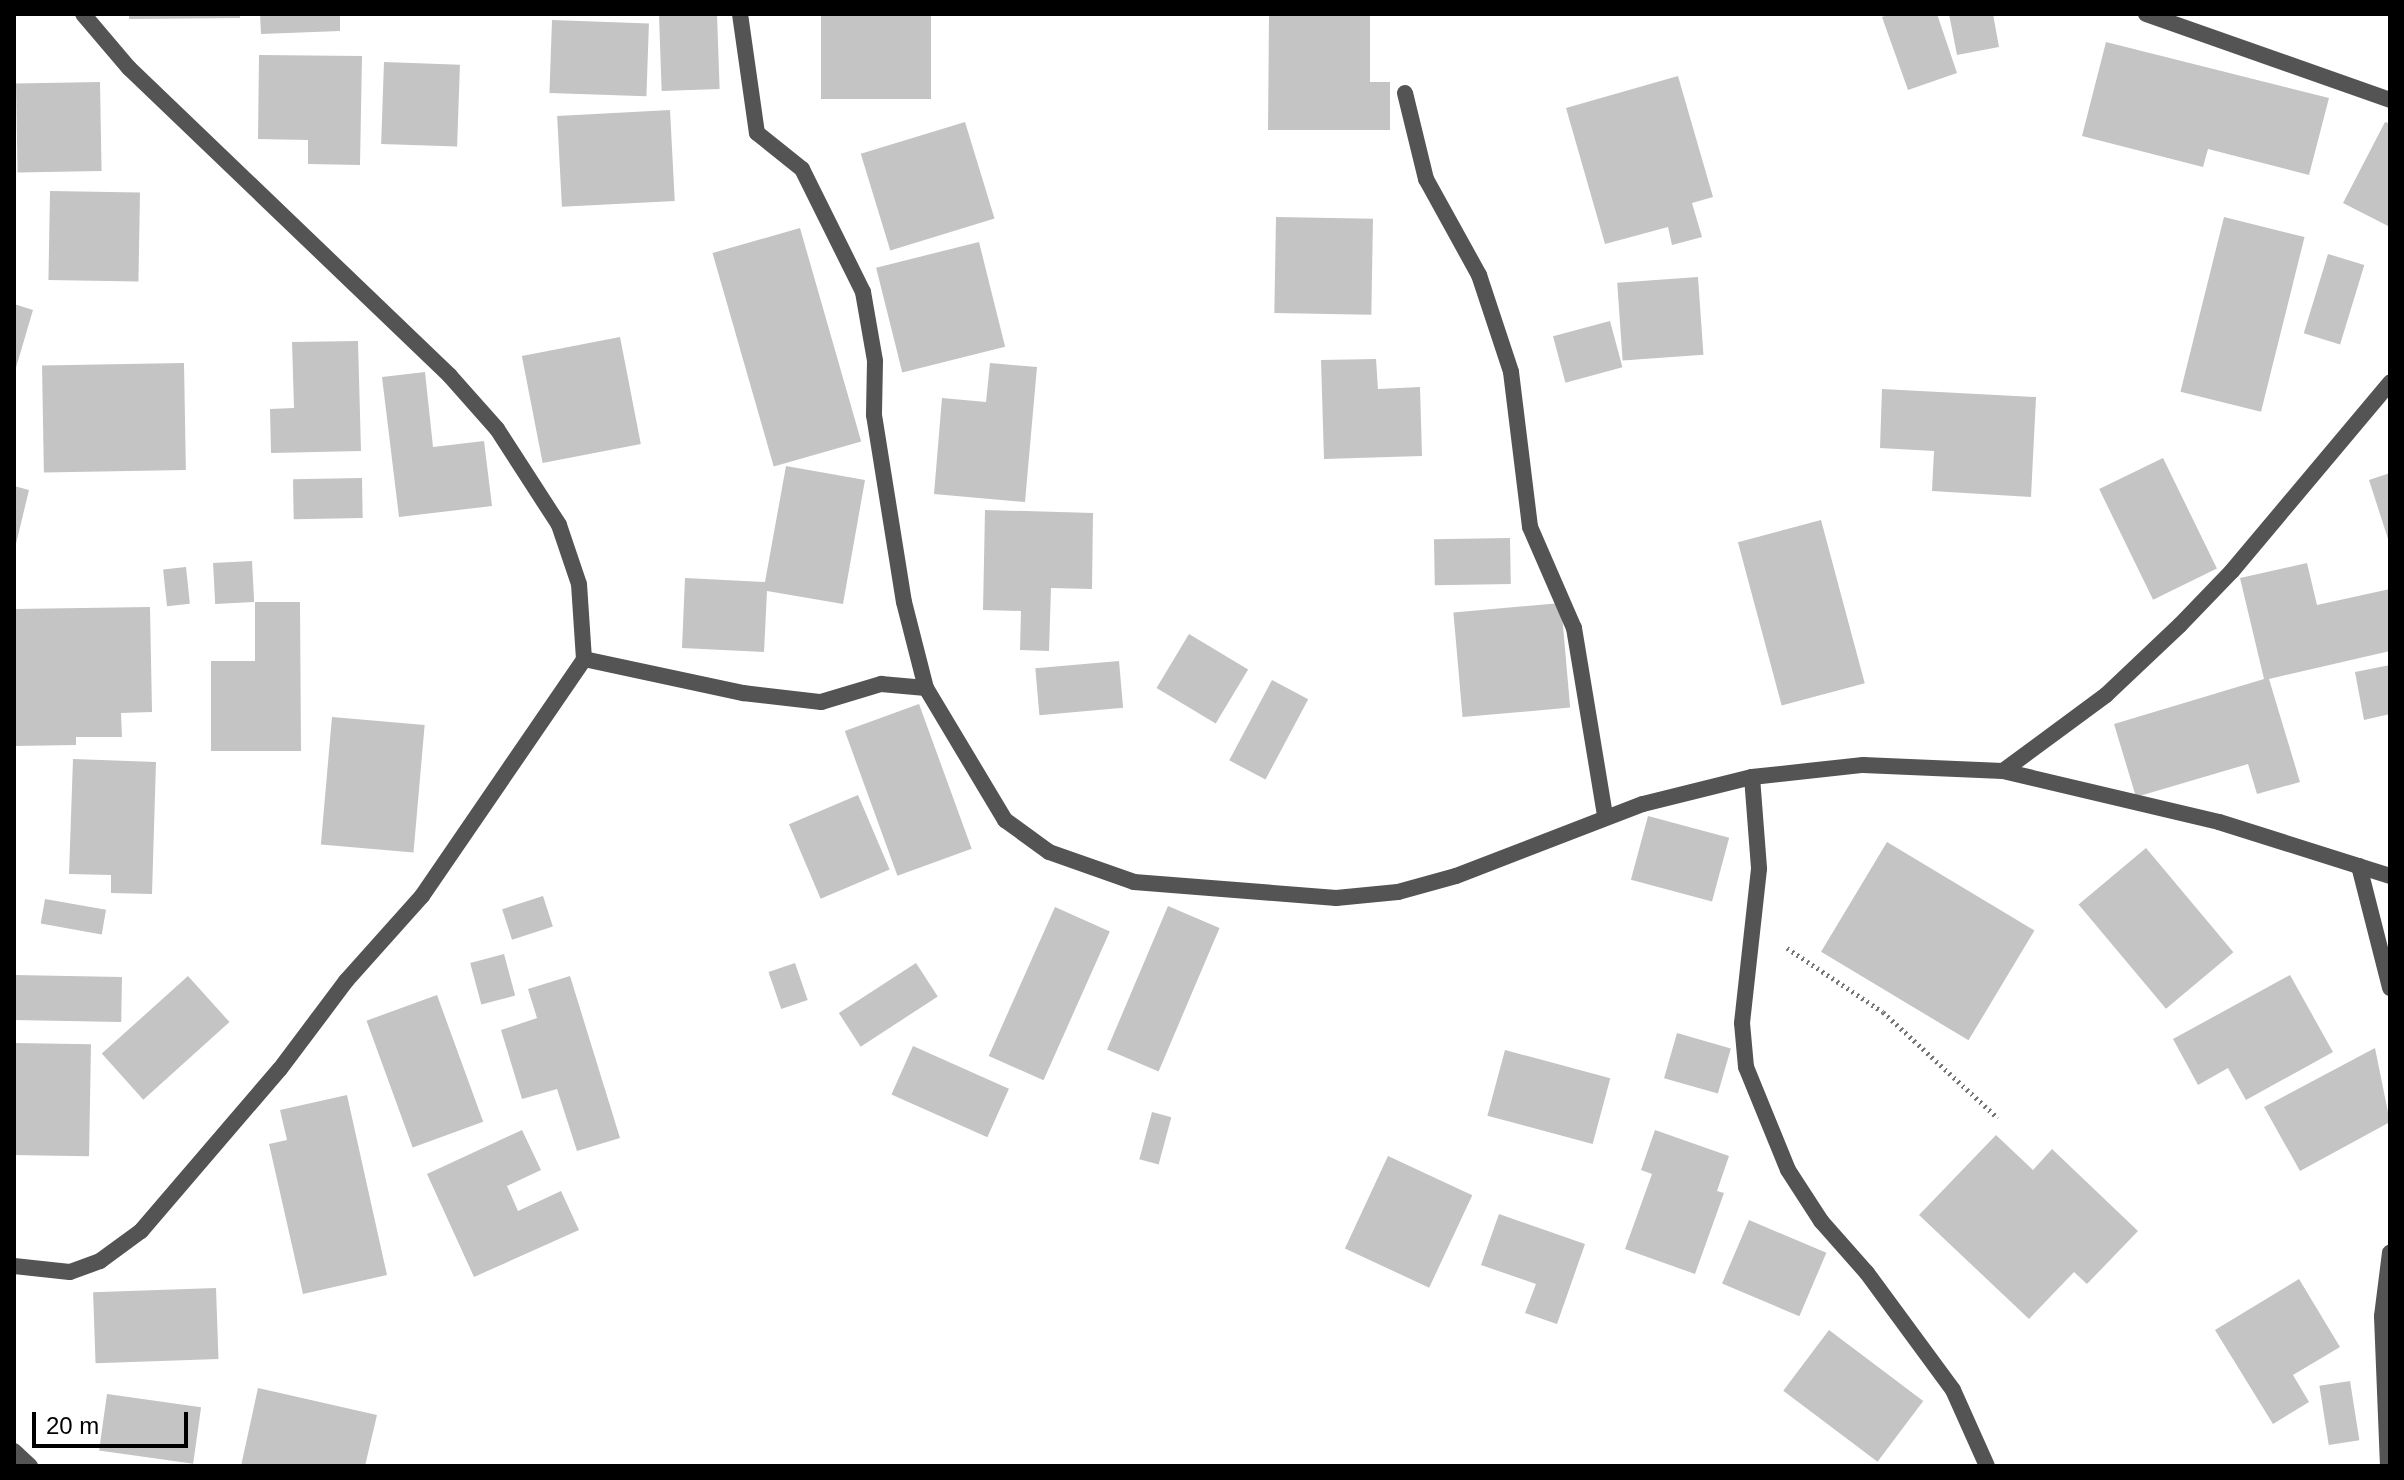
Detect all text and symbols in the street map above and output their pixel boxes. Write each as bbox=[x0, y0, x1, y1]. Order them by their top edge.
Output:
scale bar bbox=[36, 1396, 192, 1446]
text: 20 m bbox=[46, 1412, 99, 1439]

